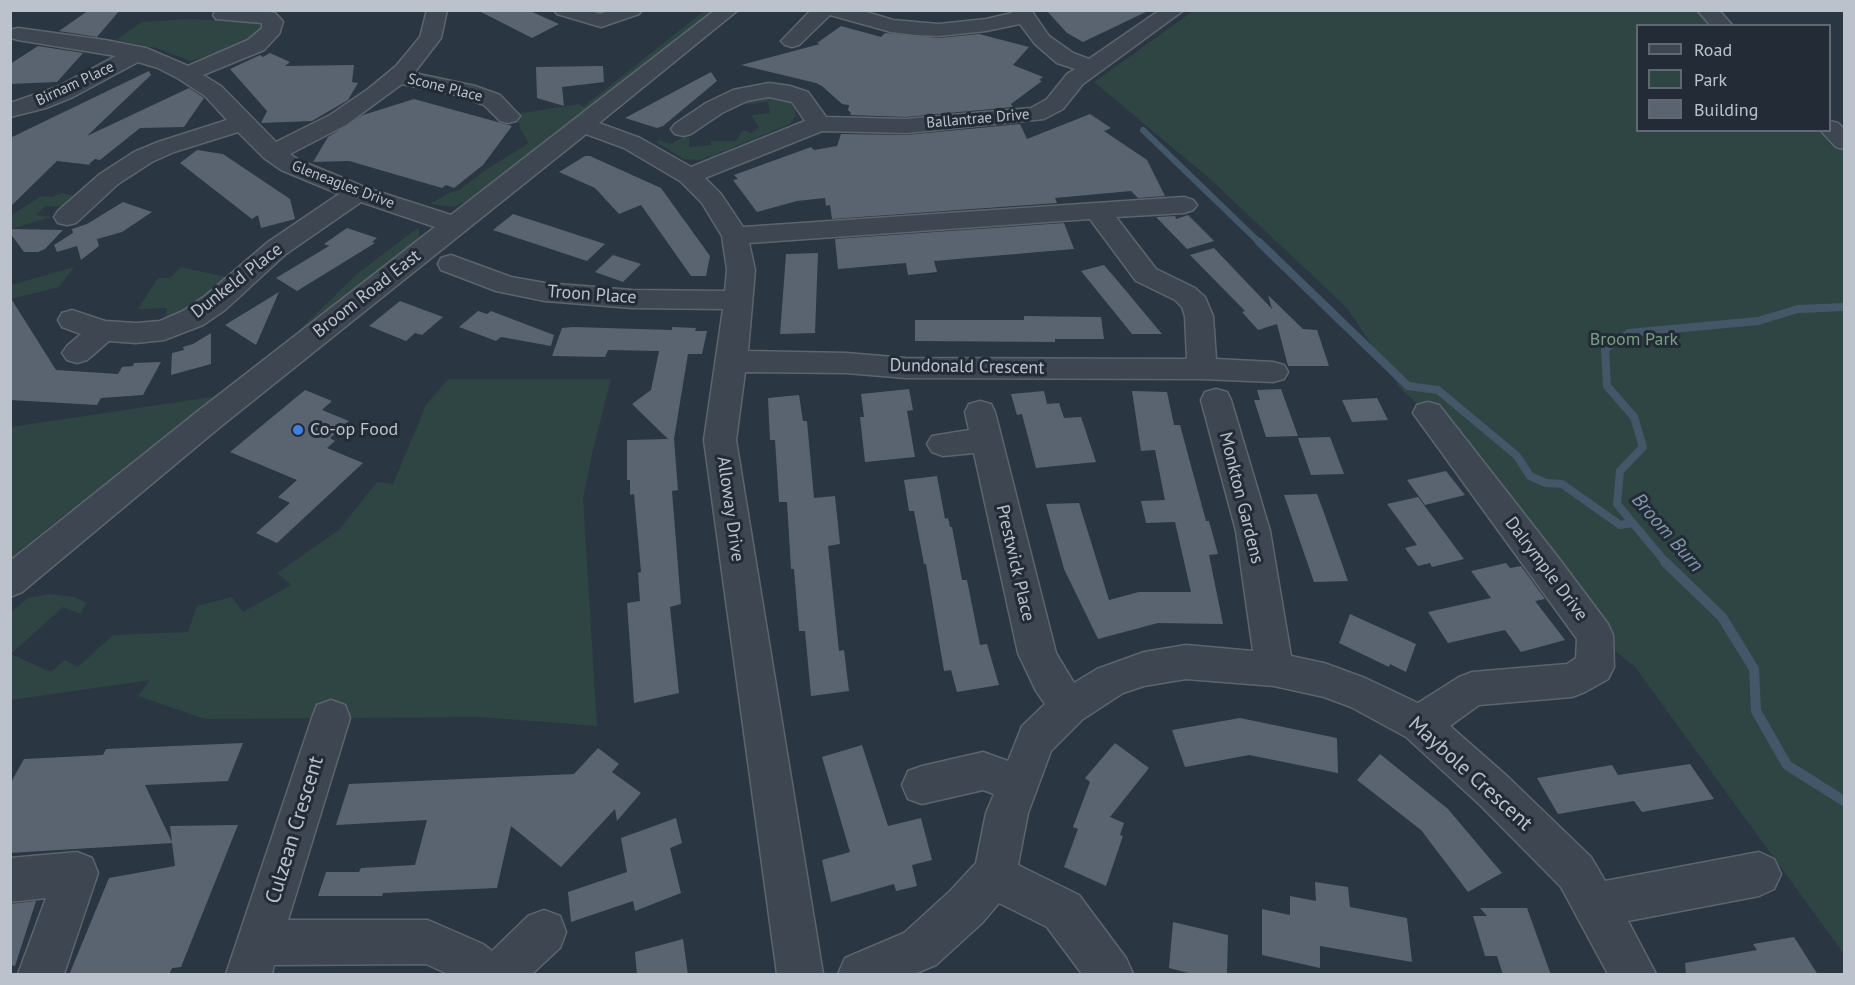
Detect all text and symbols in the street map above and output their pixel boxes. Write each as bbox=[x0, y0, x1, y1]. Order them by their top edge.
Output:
legend bbox=[1636, 24, 1831, 132]
text: Road bbox=[1694, 38, 1732, 61]
street label: Birnam Place bbox=[33, 58, 117, 110]
text: Park bbox=[1694, 68, 1727, 91]
street label: Scone Place bbox=[406, 70, 484, 106]
text: Building bbox=[1694, 98, 1758, 121]
street label: Ballantrae Drive bbox=[926, 106, 1030, 132]
street label: Gleneagles Drive bbox=[289, 157, 397, 213]
street label: Dunkeld Place bbox=[187, 239, 287, 323]
street label: Broom Road East bbox=[309, 245, 425, 343]
street label: Troon Place bbox=[547, 281, 637, 309]
park label: Broom Park bbox=[1590, 329, 1678, 351]
street label: Dundonald Crescent bbox=[889, 355, 1045, 379]
place label: Co-op Food bbox=[310, 419, 398, 441]
marker: Co-op Food bbox=[291, 423, 305, 437]
street label: Monkton Gardens bbox=[1214, 430, 1268, 566]
street label: Alloway Drive bbox=[712, 455, 748, 563]
water label: Broom Burn bbox=[1626, 489, 1708, 577]
street label: Prestwick Place bbox=[991, 503, 1039, 623]
street label: Dalrymple Drive bbox=[1500, 513, 1592, 625]
street label: Maybole Crescent bbox=[1403, 712, 1537, 836]
street label: Culzean Crescent bbox=[261, 753, 329, 907]

